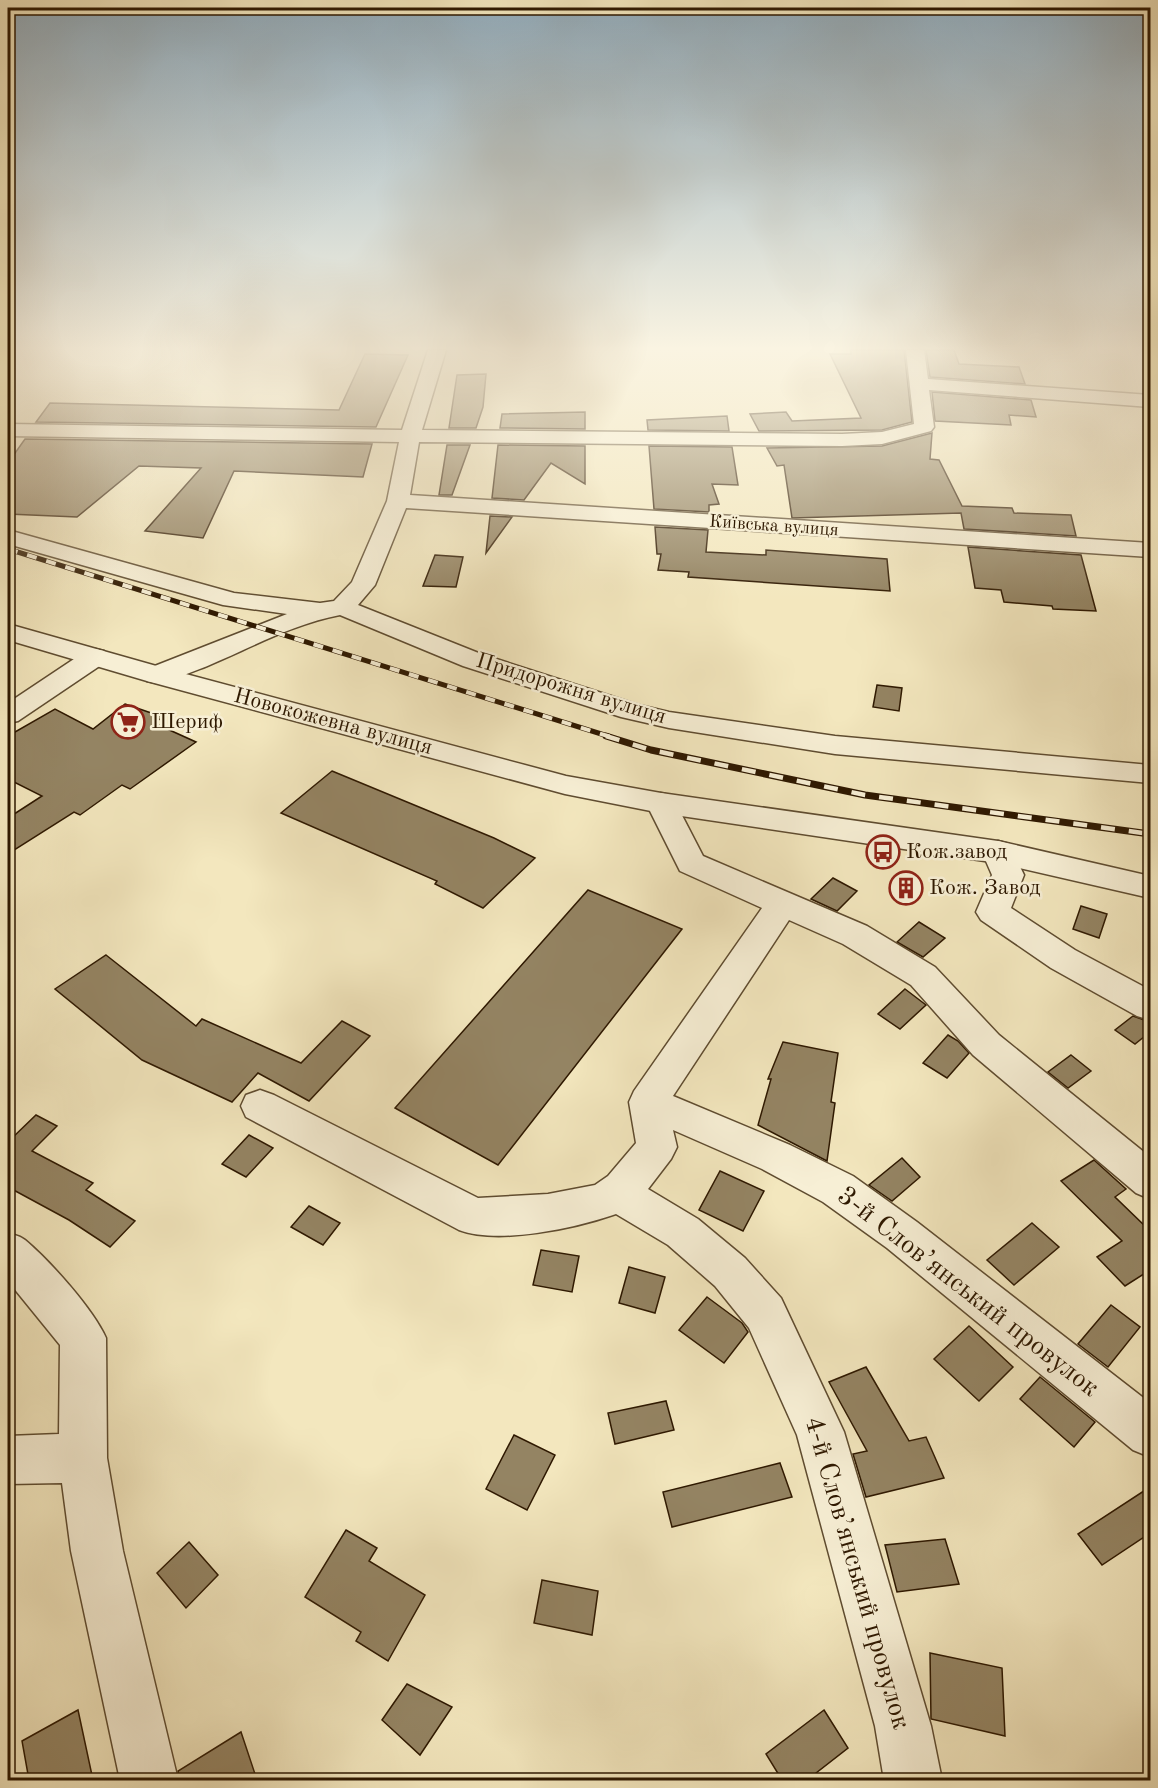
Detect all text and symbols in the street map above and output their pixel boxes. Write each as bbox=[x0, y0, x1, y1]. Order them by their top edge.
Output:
street label: Київська вулиця bbox=[709, 512, 839, 540]
street label: Придорожня вулиця bbox=[473, 650, 669, 728]
street label: Новокожевна вулиця bbox=[231, 685, 435, 759]
supermarket icon: Шериф bbox=[110, 704, 146, 740]
place label: Шериф bbox=[151, 711, 223, 733]
bus stop icon: Кож.завод bbox=[865, 834, 901, 870]
place label: Кож.завод bbox=[906, 841, 1007, 863]
building icon: Кож. Завод bbox=[888, 870, 924, 906]
place label: Кож. Завод bbox=[929, 877, 1040, 899]
street label: 3-й Слов’янський провулок bbox=[832, 1182, 1104, 1402]
street label: 4-й Слов’янський провулок bbox=[799, 1414, 915, 1732]

